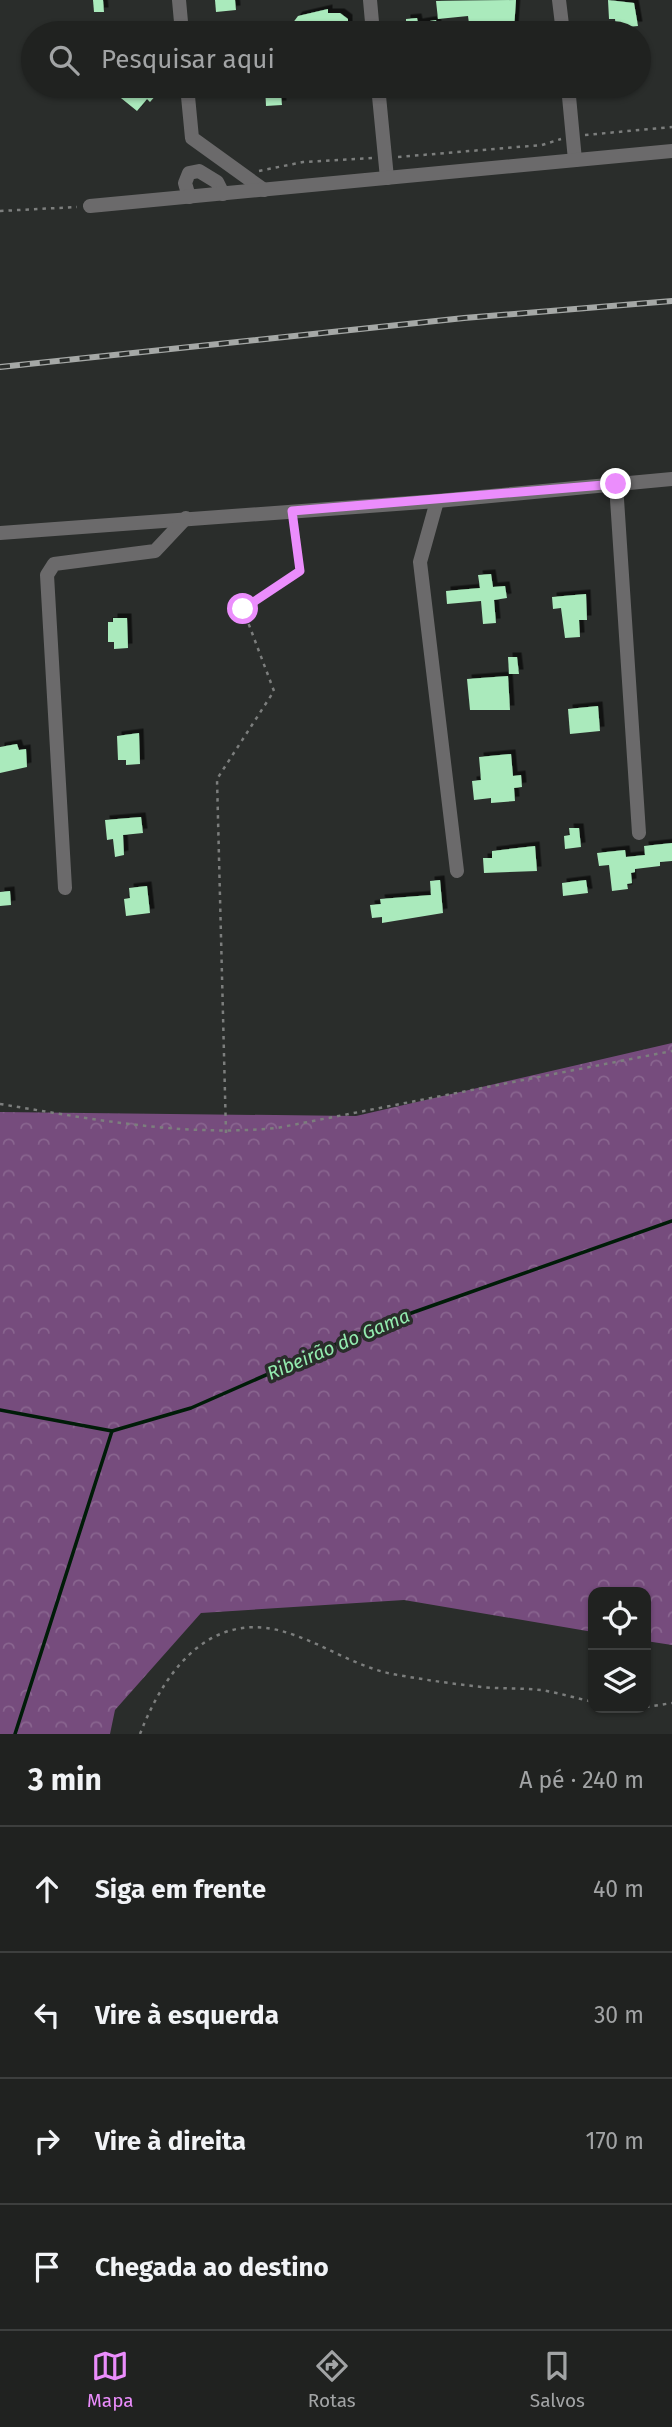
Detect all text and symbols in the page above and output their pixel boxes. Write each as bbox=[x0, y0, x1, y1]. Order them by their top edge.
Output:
search box bbox=[21, 21, 651, 98]
icon: search bbox=[45, 41, 83, 79]
text: Pesquisar aqui bbox=[101, 44, 275, 75]
route end bbox=[600, 468, 631, 499]
route start bbox=[227, 593, 258, 624]
water label: Ribeirão do Gama bbox=[263, 1304, 413, 1385]
map controls bbox=[588, 1587, 651, 1713]
button: locate bbox=[588, 1587, 651, 1650]
button: layers bbox=[588, 1650, 651, 1713]
text: 3 min bbox=[28, 1762, 102, 1798]
text: A pé · 240 m bbox=[519, 1766, 644, 1794]
icon: ahead bbox=[28, 1870, 66, 1908]
text: Siga em frente bbox=[95, 1874, 266, 1905]
text: 40 m bbox=[593, 1875, 644, 1903]
icon: left bbox=[28, 1996, 66, 2034]
text: Vire à esquerda bbox=[95, 2000, 279, 2031]
text: 30 m bbox=[594, 2001, 644, 2029]
icon: right bbox=[28, 2122, 66, 2160]
text: Vire à direita bbox=[95, 2126, 246, 2157]
text: 170 m bbox=[585, 2127, 644, 2155]
icon: arrive bbox=[28, 2248, 66, 2286]
text: Chegada ao destino bbox=[95, 2252, 329, 2283]
tab: Mapa bbox=[87, 2347, 134, 2412]
tab: Rotas bbox=[308, 2347, 356, 2412]
tab: Salvos bbox=[530, 2347, 585, 2412]

